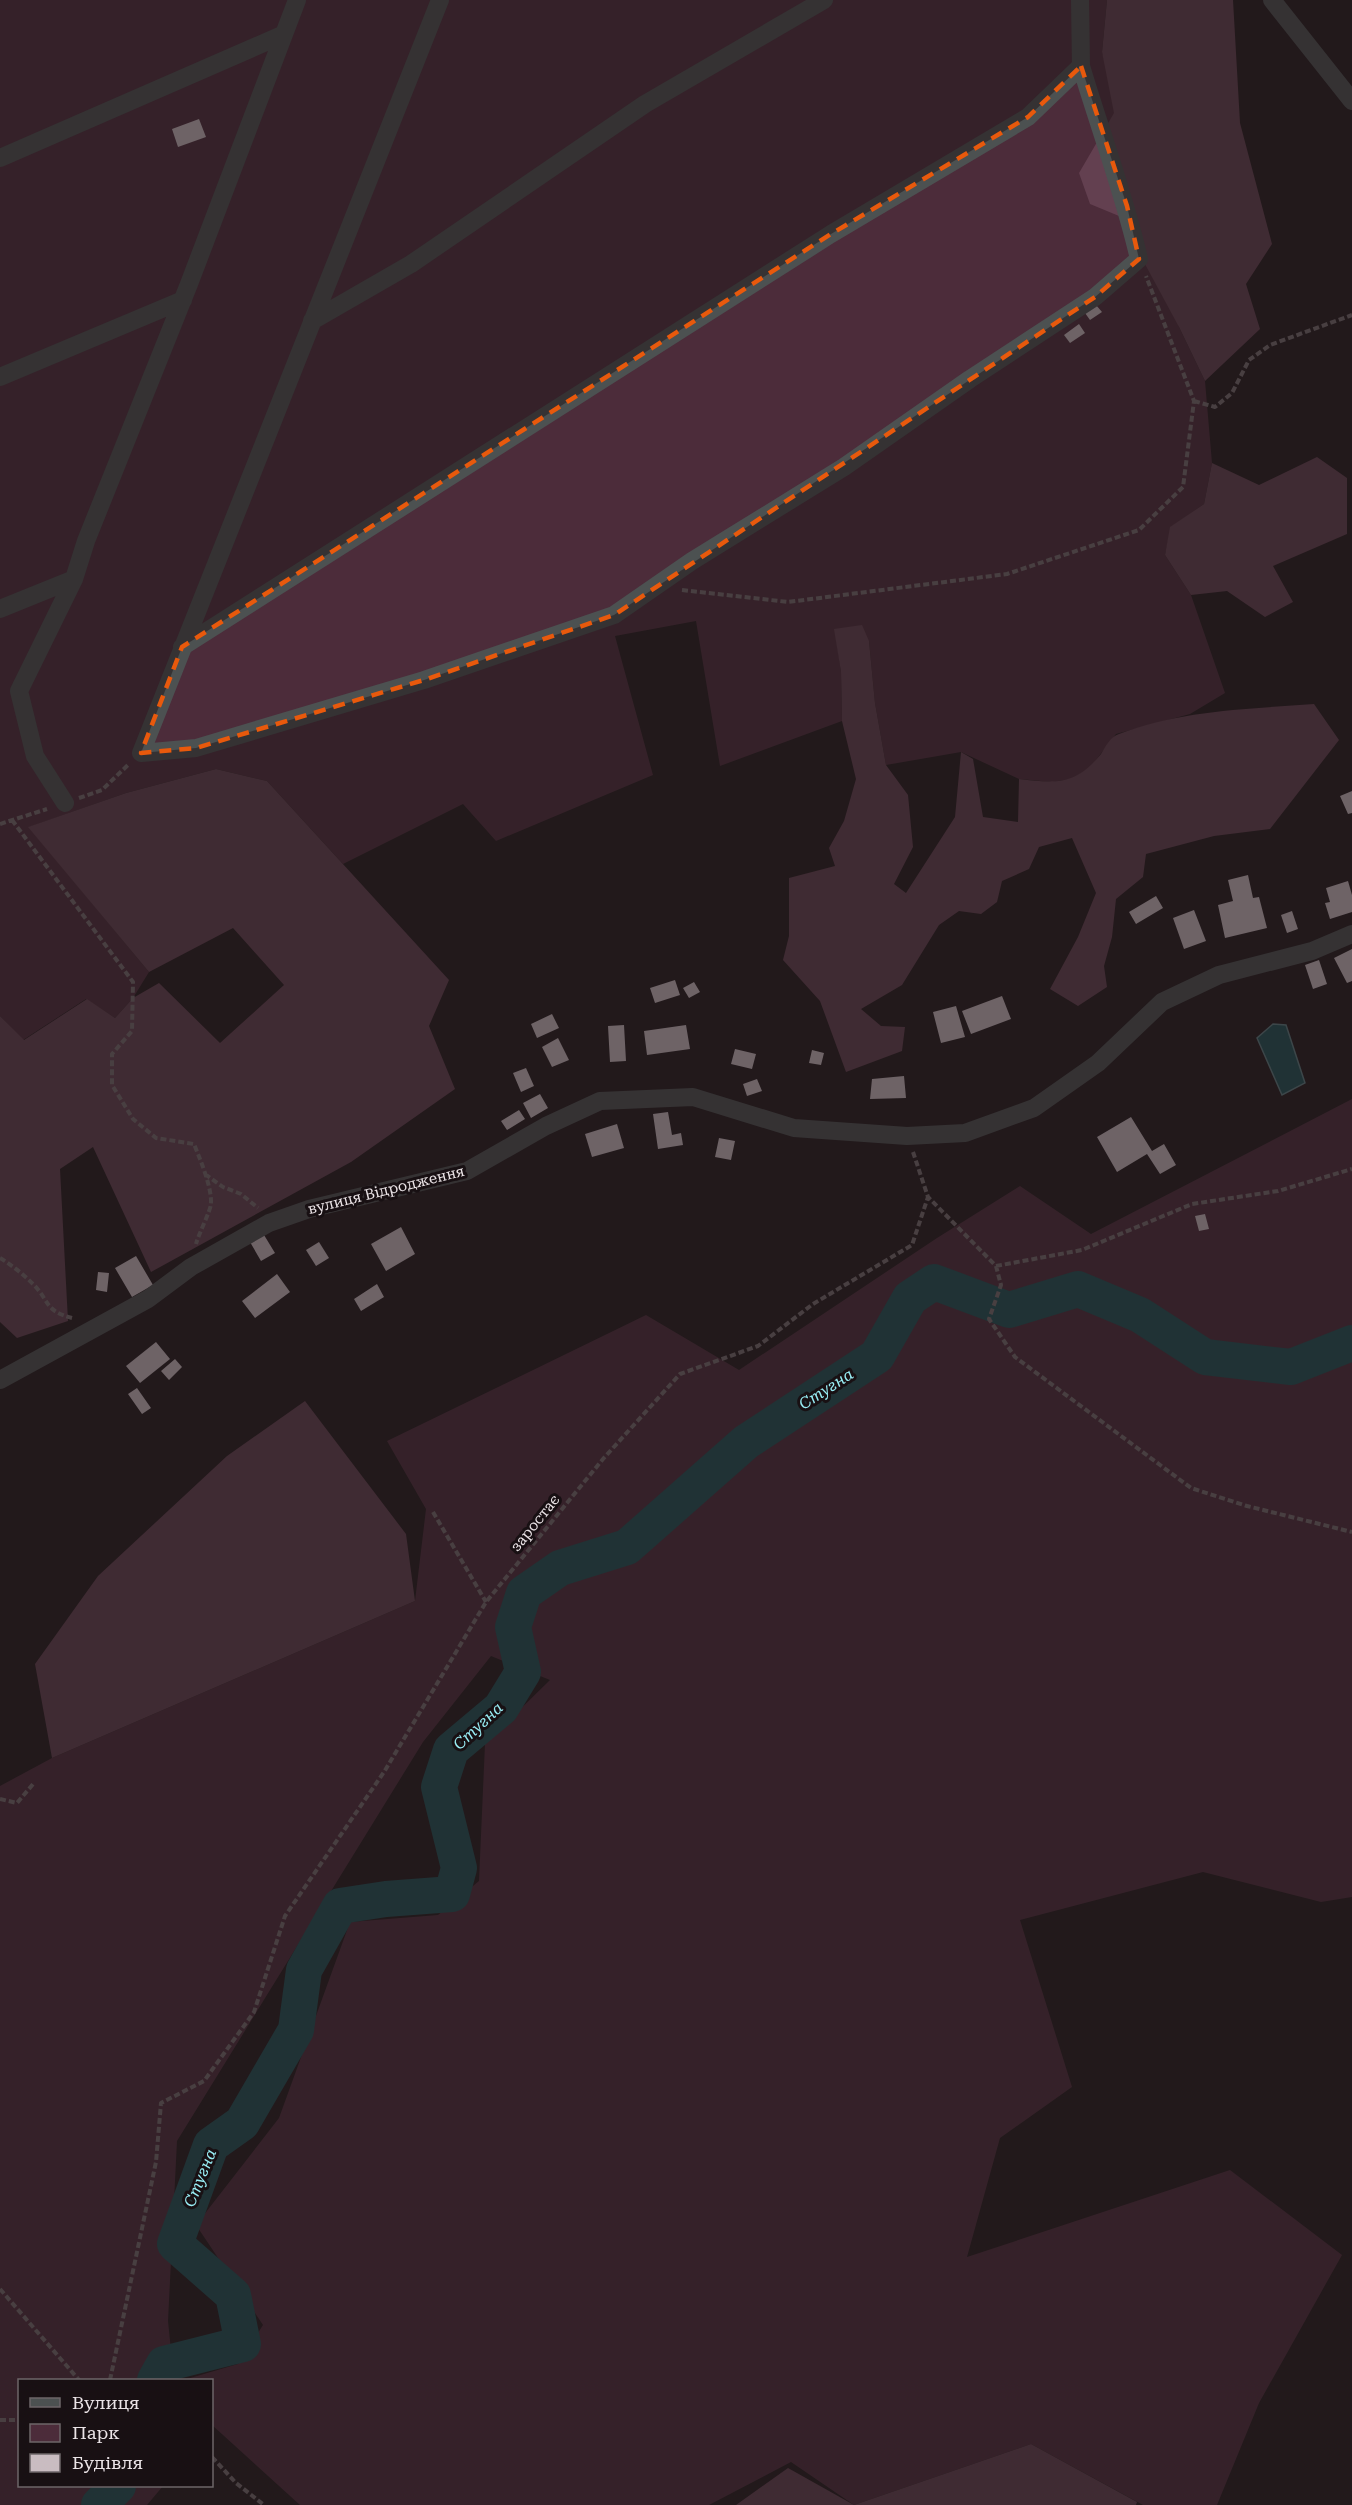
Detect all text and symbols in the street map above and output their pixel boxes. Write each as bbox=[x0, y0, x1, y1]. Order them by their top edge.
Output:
street label: вулиця Відродження bbox=[306, 1162, 466, 1218]
water label: Стугна bbox=[795, 1364, 857, 1414]
street label: заростає bbox=[507, 1491, 563, 1555]
water label: Стугна bbox=[449, 1698, 507, 1754]
water label: Стугна bbox=[180, 2146, 220, 2210]
legend bbox=[18, 2379, 213, 2487]
text: Вулиця bbox=[72, 2392, 139, 2413]
text: Парк bbox=[72, 2422, 120, 2443]
text: Будівля bbox=[72, 2452, 143, 2473]

